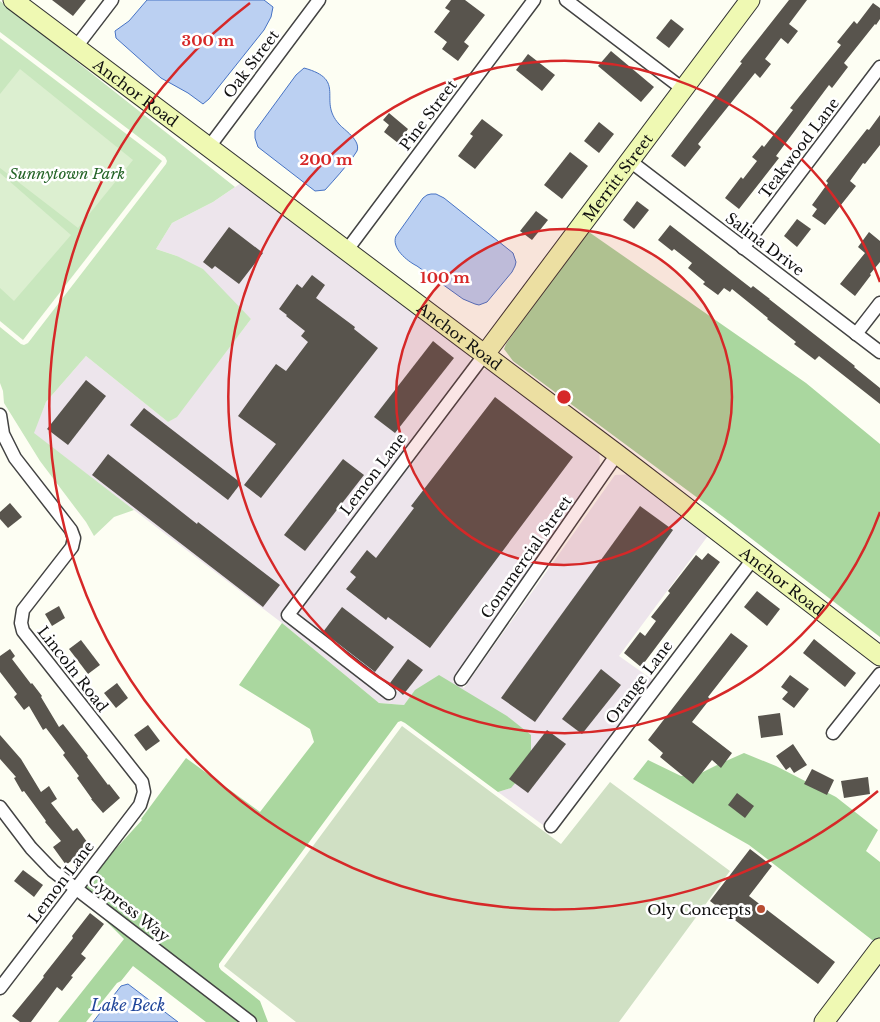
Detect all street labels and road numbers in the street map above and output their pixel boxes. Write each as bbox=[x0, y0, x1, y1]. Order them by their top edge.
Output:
street label: Oak Street bbox=[219, 26, 283, 102]
street label: Anchor Road bbox=[89, 54, 182, 131]
street label: Pine Street bbox=[395, 76, 461, 154]
street label: Teakwood Lane bbox=[755, 94, 843, 202]
street label: Merritt Street bbox=[578, 129, 657, 225]
street label: Salina Drive bbox=[722, 208, 808, 280]
street label: Anchor Road bbox=[413, 297, 506, 374]
street label: Lemon Lane bbox=[336, 429, 410, 519]
street label: Commercial Street bbox=[477, 492, 576, 622]
street label: Anchor Road bbox=[736, 542, 828, 619]
street label: Lincoln Road bbox=[34, 622, 112, 716]
street label: Orange Lane bbox=[601, 636, 677, 728]
street label: Lemon Lane bbox=[24, 837, 98, 927]
street label: Cypress Way bbox=[84, 870, 174, 946]

